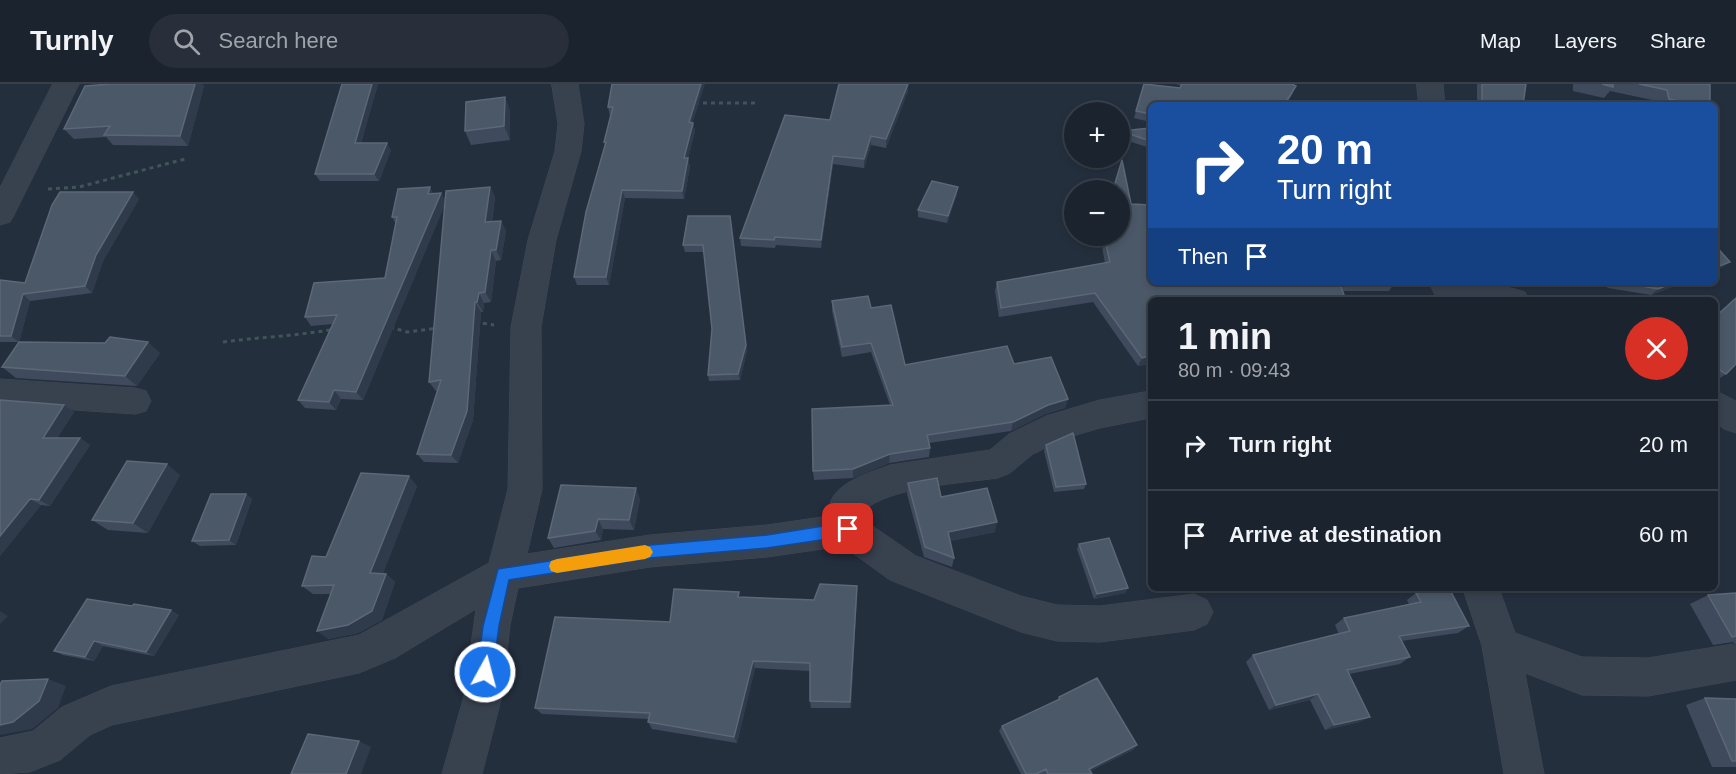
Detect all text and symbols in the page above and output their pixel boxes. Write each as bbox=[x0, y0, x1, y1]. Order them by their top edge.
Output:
search box bbox=[149, 14, 569, 68]
text: Turnly bbox=[30, 25, 113, 56]
icon: search bbox=[170, 25, 203, 58]
text: Search here bbox=[218, 28, 338, 53]
text: Map bbox=[1480, 29, 1521, 52]
text: Layers bbox=[1554, 29, 1617, 52]
text: Share bbox=[1650, 29, 1706, 52]
map controls bbox=[1064, 102, 1130, 246]
button: + bbox=[1064, 102, 1130, 168]
icon: right bbox=[1178, 126, 1256, 204]
text: 20 m bbox=[1277, 126, 1373, 173]
text: Turn right bbox=[1277, 175, 1392, 205]
button: − bbox=[1064, 180, 1130, 246]
icon: arrive bbox=[1240, 240, 1273, 273]
text: Then bbox=[1178, 244, 1228, 269]
text: 1 min bbox=[1178, 316, 1272, 357]
button: close bbox=[1625, 317, 1688, 380]
text: 80 m · 09:43 bbox=[1178, 359, 1290, 381]
icon: right bbox=[1178, 429, 1211, 462]
text: Turn right bbox=[1229, 432, 1331, 457]
text: 20 m bbox=[1639, 432, 1688, 457]
pin bbox=[822, 503, 873, 554]
icon: arrive bbox=[831, 512, 864, 545]
icon: arrive bbox=[1178, 519, 1211, 552]
text: Arrive at destination bbox=[1229, 522, 1442, 547]
text: 60 m bbox=[1639, 522, 1688, 547]
position arrow bbox=[453, 640, 517, 704]

